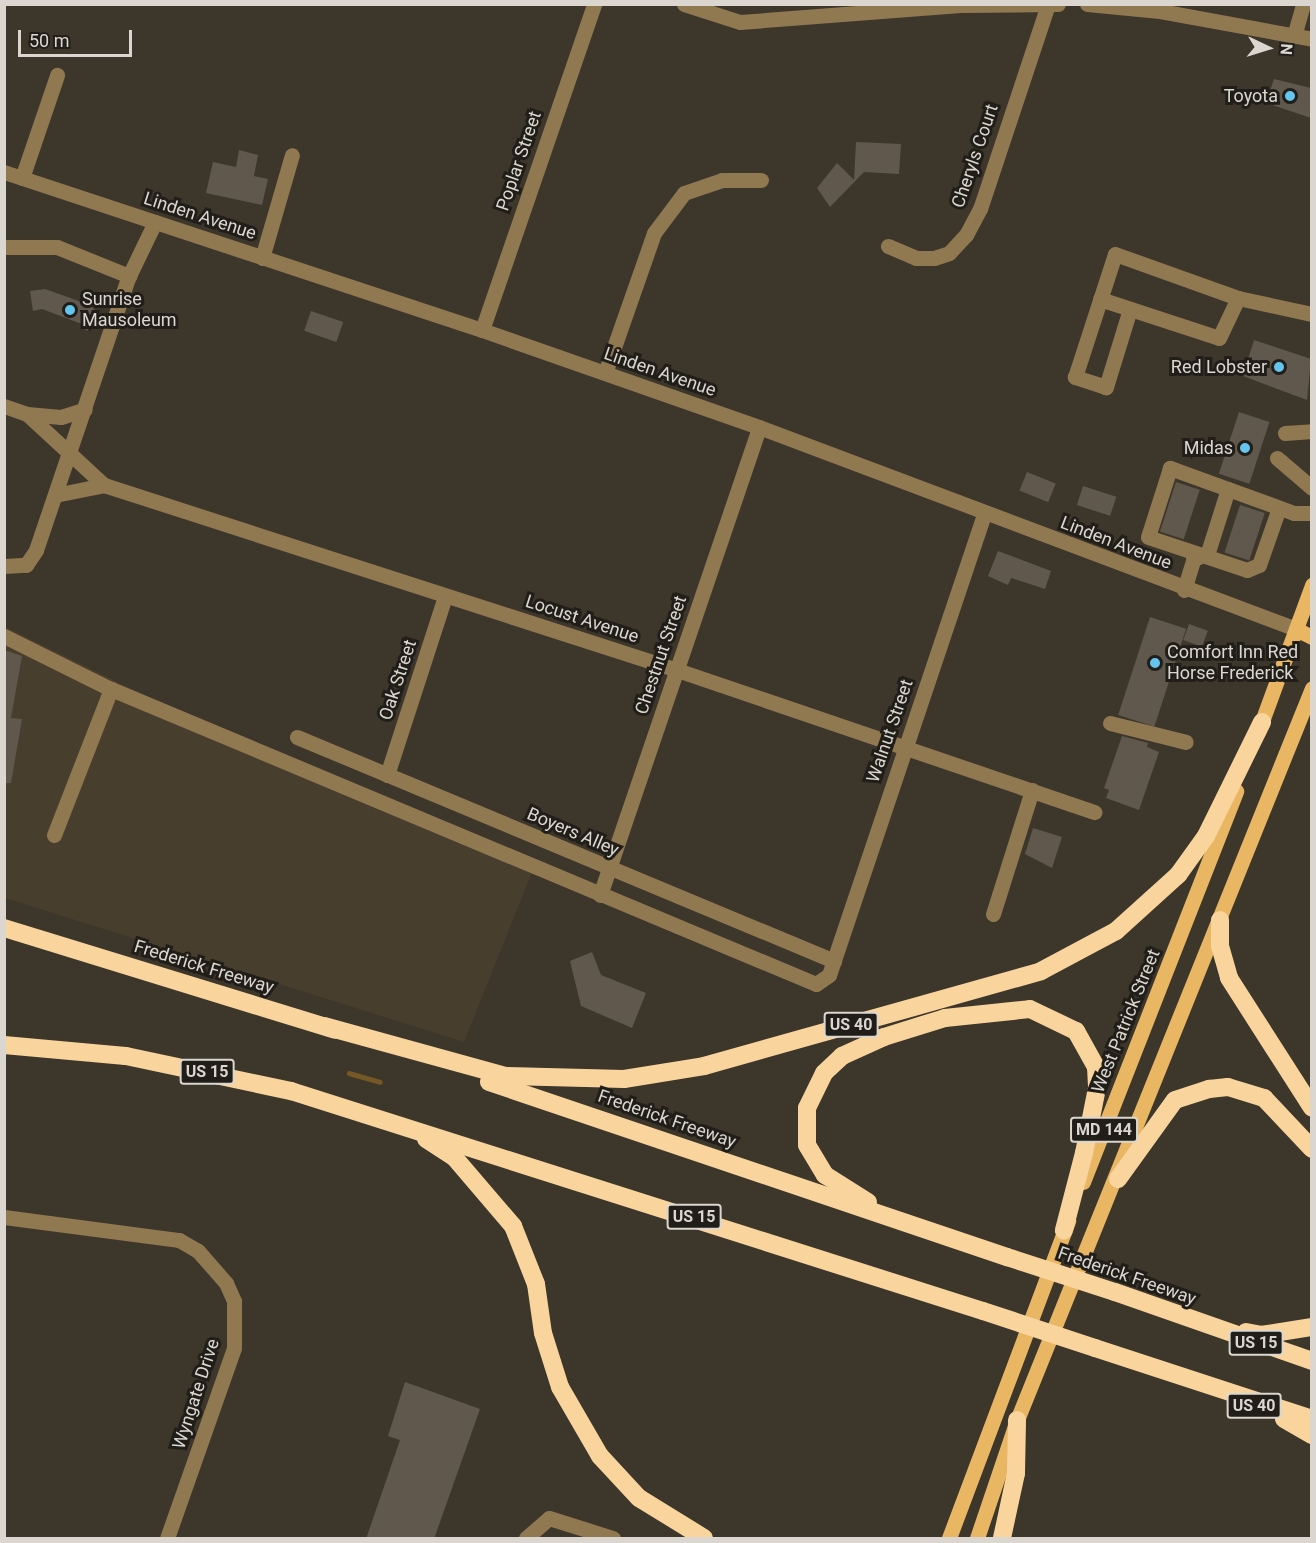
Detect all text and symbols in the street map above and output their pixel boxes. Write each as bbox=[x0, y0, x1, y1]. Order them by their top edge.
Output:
scale bar bbox=[21, 18, 135, 56]
north arrow bbox=[1238, 18, 1298, 78]
text: 50 m bbox=[29, 30, 69, 51]
text: N bbox=[1277, 43, 1296, 56]
place label: Toyota bbox=[1224, 85, 1278, 107]
marker: Toyota bbox=[1283, 89, 1297, 103]
street label: Cheryls Court bbox=[947, 101, 1003, 211]
street label: Poplar Street bbox=[492, 108, 546, 214]
street label: Linden Avenue bbox=[141, 188, 259, 244]
place label: Sunrise Mausoleum bbox=[82, 289, 177, 332]
marker: Sunrise Mausoleum bbox=[63, 303, 77, 317]
street label: Linden Avenue bbox=[601, 343, 719, 401]
place label: Red Lobster bbox=[1171, 356, 1267, 378]
marker: Red Lobster bbox=[1272, 360, 1286, 374]
place label: Midas bbox=[1184, 437, 1233, 459]
marker: Midas bbox=[1238, 441, 1252, 455]
street label: Linden Avenue bbox=[1058, 512, 1174, 574]
street label: Locust Avenue bbox=[523, 591, 641, 647]
street label: Chestnut Street bbox=[631, 593, 691, 717]
street label: Oak Street bbox=[375, 637, 421, 723]
place label: Comfort Inn Red Horse Frederick bbox=[1167, 642, 1298, 684]
marker: Comfort Inn Red Horse Frederick bbox=[1148, 656, 1162, 670]
street label: Walnut Street bbox=[862, 677, 918, 785]
street label: Boyers Alley bbox=[524, 803, 622, 861]
street label: Frederick Freeway bbox=[132, 936, 276, 998]
street label: West Patrick Street bbox=[1087, 946, 1165, 1096]
road number: US 40 bbox=[822, 1012, 880, 1038]
road number: US 15 bbox=[178, 1059, 236, 1085]
street label: Frederick Freeway bbox=[595, 1085, 739, 1153]
road number: MD 144 bbox=[1070, 1117, 1138, 1143]
road number: US 15 bbox=[666, 1204, 722, 1230]
street label: Frederick Freeway bbox=[1055, 1242, 1199, 1310]
road number: US 15 bbox=[1228, 1330, 1284, 1356]
street label: Wyngate Drive bbox=[168, 1336, 224, 1452]
road number: US 40 bbox=[1226, 1393, 1282, 1419]

